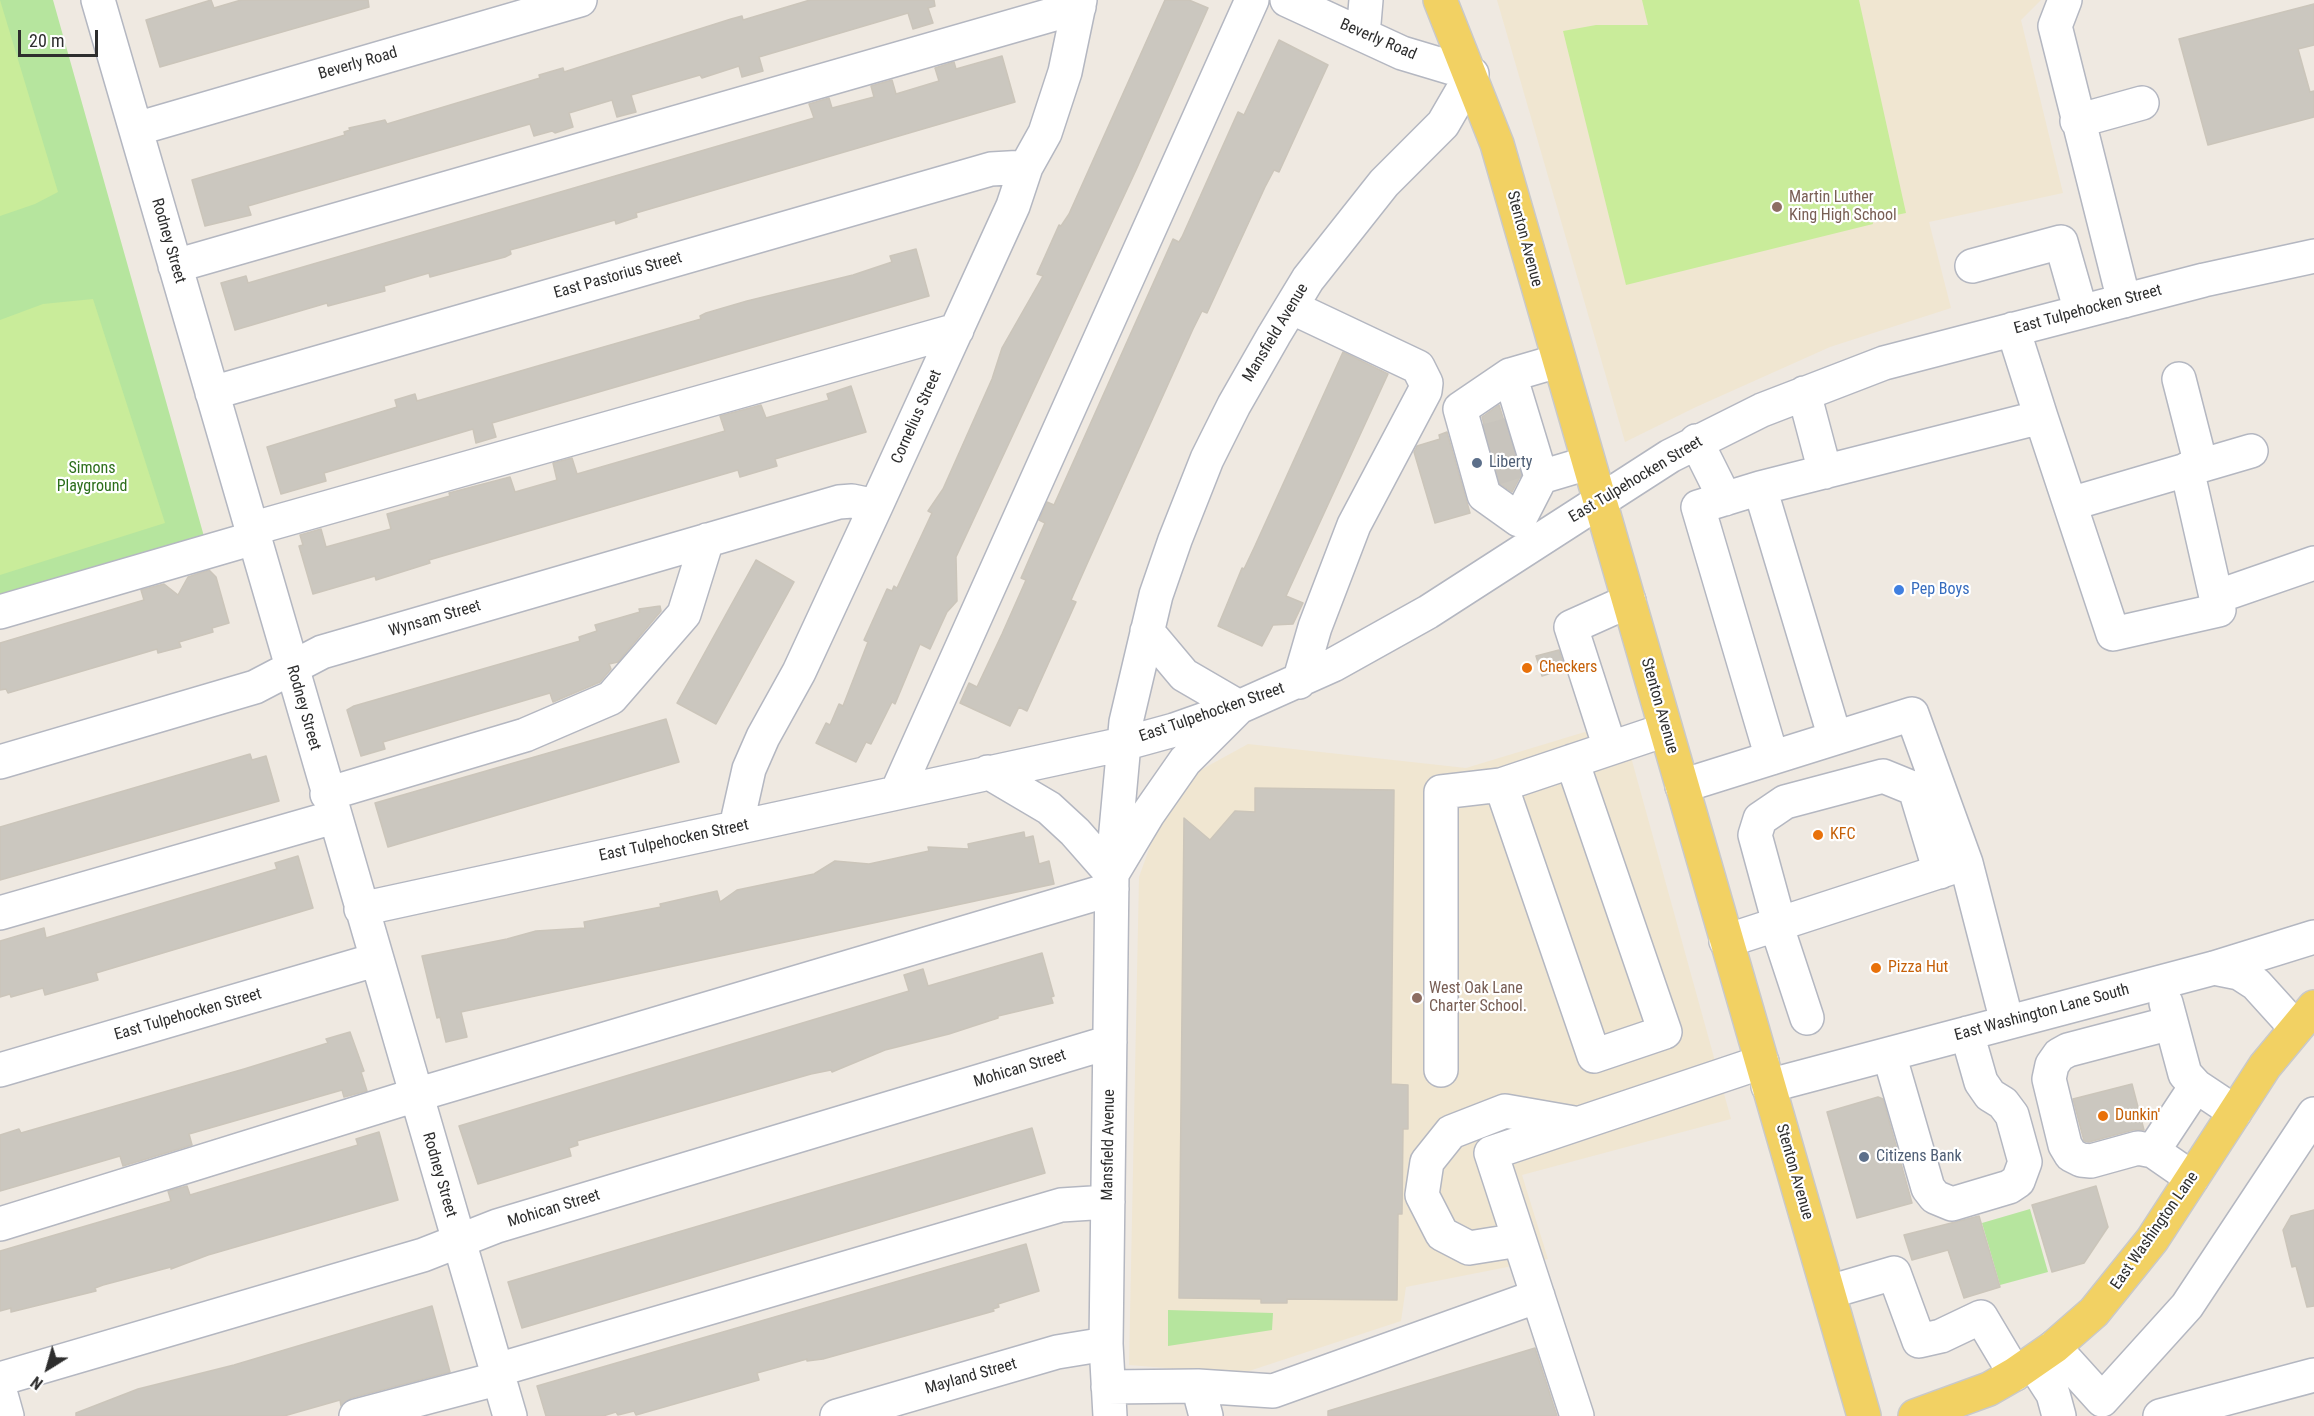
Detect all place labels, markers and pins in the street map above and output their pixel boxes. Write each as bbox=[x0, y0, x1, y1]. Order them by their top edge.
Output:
place label: Martin Luther King High School bbox=[1789, 188, 1897, 226]
marker: Martin Luther King High School bbox=[1770, 200, 1784, 214]
place label: Liberty bbox=[1489, 453, 1532, 473]
marker: Liberty bbox=[1470, 456, 1484, 470]
place label: Pep Boys bbox=[1911, 580, 1969, 600]
marker: Pep Boys bbox=[1892, 583, 1906, 597]
place label: Checkers bbox=[1539, 658, 1597, 678]
marker: Checkers bbox=[1520, 661, 1534, 675]
place label: KFC bbox=[1830, 825, 1855, 845]
marker: KFC bbox=[1811, 828, 1825, 842]
place label: Pizza Hut bbox=[1888, 958, 1948, 978]
marker: Pizza Hut bbox=[1869, 961, 1883, 975]
place label: West Oak Lane Charter School. bbox=[1429, 979, 1527, 1017]
marker: West Oak Lane Charter School. bbox=[1410, 991, 1424, 1005]
place label: Dunkin' bbox=[2115, 1106, 2160, 1126]
marker: Dunkin' bbox=[2096, 1109, 2110, 1123]
place label: Citizens Bank bbox=[1876, 1147, 1962, 1167]
marker: Citizens Bank bbox=[1857, 1150, 1871, 1164]

